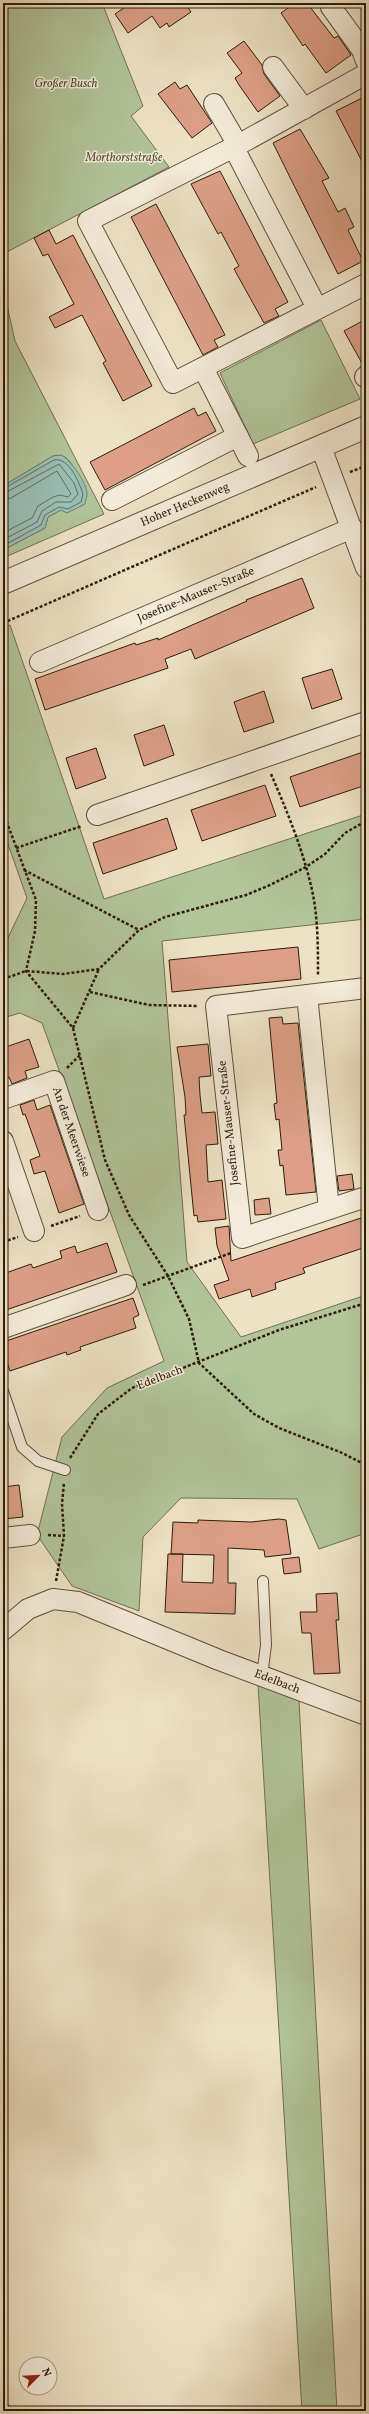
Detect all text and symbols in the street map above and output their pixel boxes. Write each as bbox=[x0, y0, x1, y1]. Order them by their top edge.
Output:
park label: Großer Busch bbox=[34, 76, 98, 92]
park label: Morthorststraße bbox=[85, 150, 163, 166]
street label: Hoher Heckenweg bbox=[138, 479, 232, 531]
street label: Josefine-Mauser-Straße bbox=[135, 563, 257, 627]
street label: Josefine-Mauser-Straße bbox=[214, 1059, 244, 1186]
street label: An der Meerwiese bbox=[48, 1085, 94, 1180]
street label: Edelbach bbox=[135, 1362, 185, 1394]
street label: Edelbach bbox=[252, 1666, 302, 1698]
north arrow bbox=[18, 2356, 58, 2396]
text: N bbox=[37, 2366, 54, 2379]

